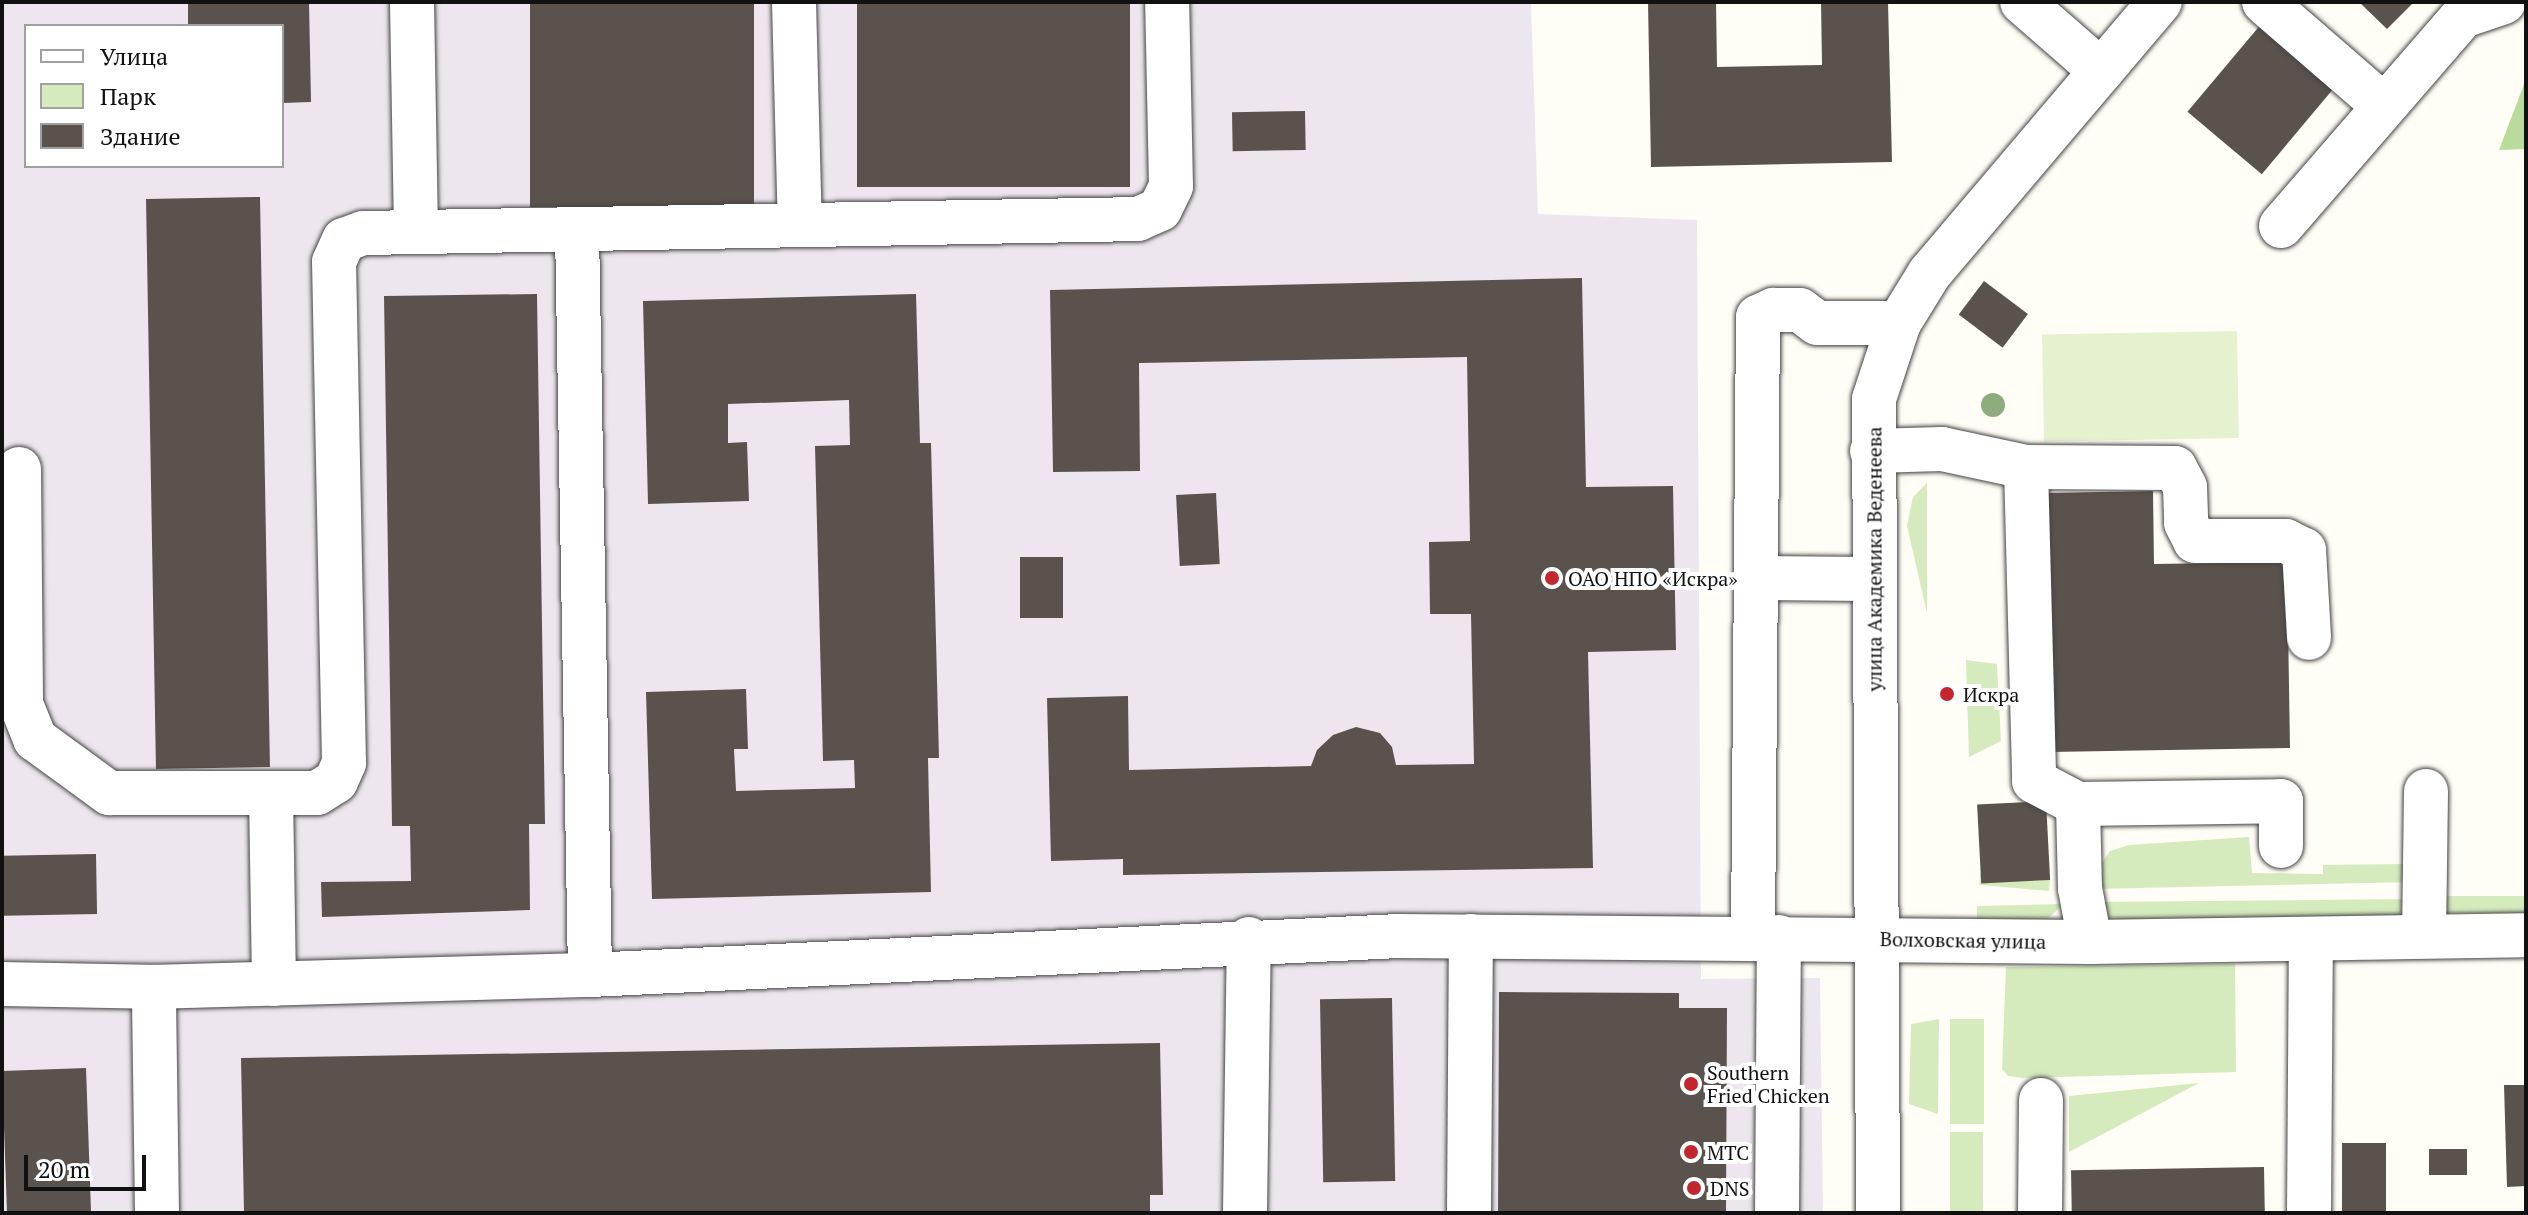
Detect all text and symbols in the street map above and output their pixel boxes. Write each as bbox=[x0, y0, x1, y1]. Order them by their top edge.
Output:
legend bbox=[24, 24, 284, 168]
text: Улица bbox=[100, 40, 168, 72]
text: Парк bbox=[100, 80, 156, 112]
text: Здание bbox=[100, 120, 181, 152]
street label: улица Академика Веденеева bbox=[1862, 426, 1886, 692]
place label: ОАО НПО «Искра» bbox=[1568, 566, 1738, 590]
marker: ОАО НПО «Искра» bbox=[1543, 569, 1561, 587]
place label: Искра bbox=[1963, 682, 2019, 706]
marker: Искра bbox=[1938, 685, 1956, 703]
street label: Волховская улица bbox=[1880, 927, 2046, 953]
place label: Southern Fried Chicken bbox=[1707, 1060, 1830, 1107]
marker: Southern Fried Chicken bbox=[1682, 1075, 1700, 1093]
scale bar bbox=[28, 1139, 150, 1189]
place label: МТС bbox=[1707, 1140, 1749, 1164]
marker: МТС bbox=[1682, 1143, 1700, 1161]
text: 20 m bbox=[38, 1153, 90, 1185]
place label: DNS bbox=[1710, 1176, 1750, 1200]
marker: DNS bbox=[1685, 1179, 1703, 1197]

